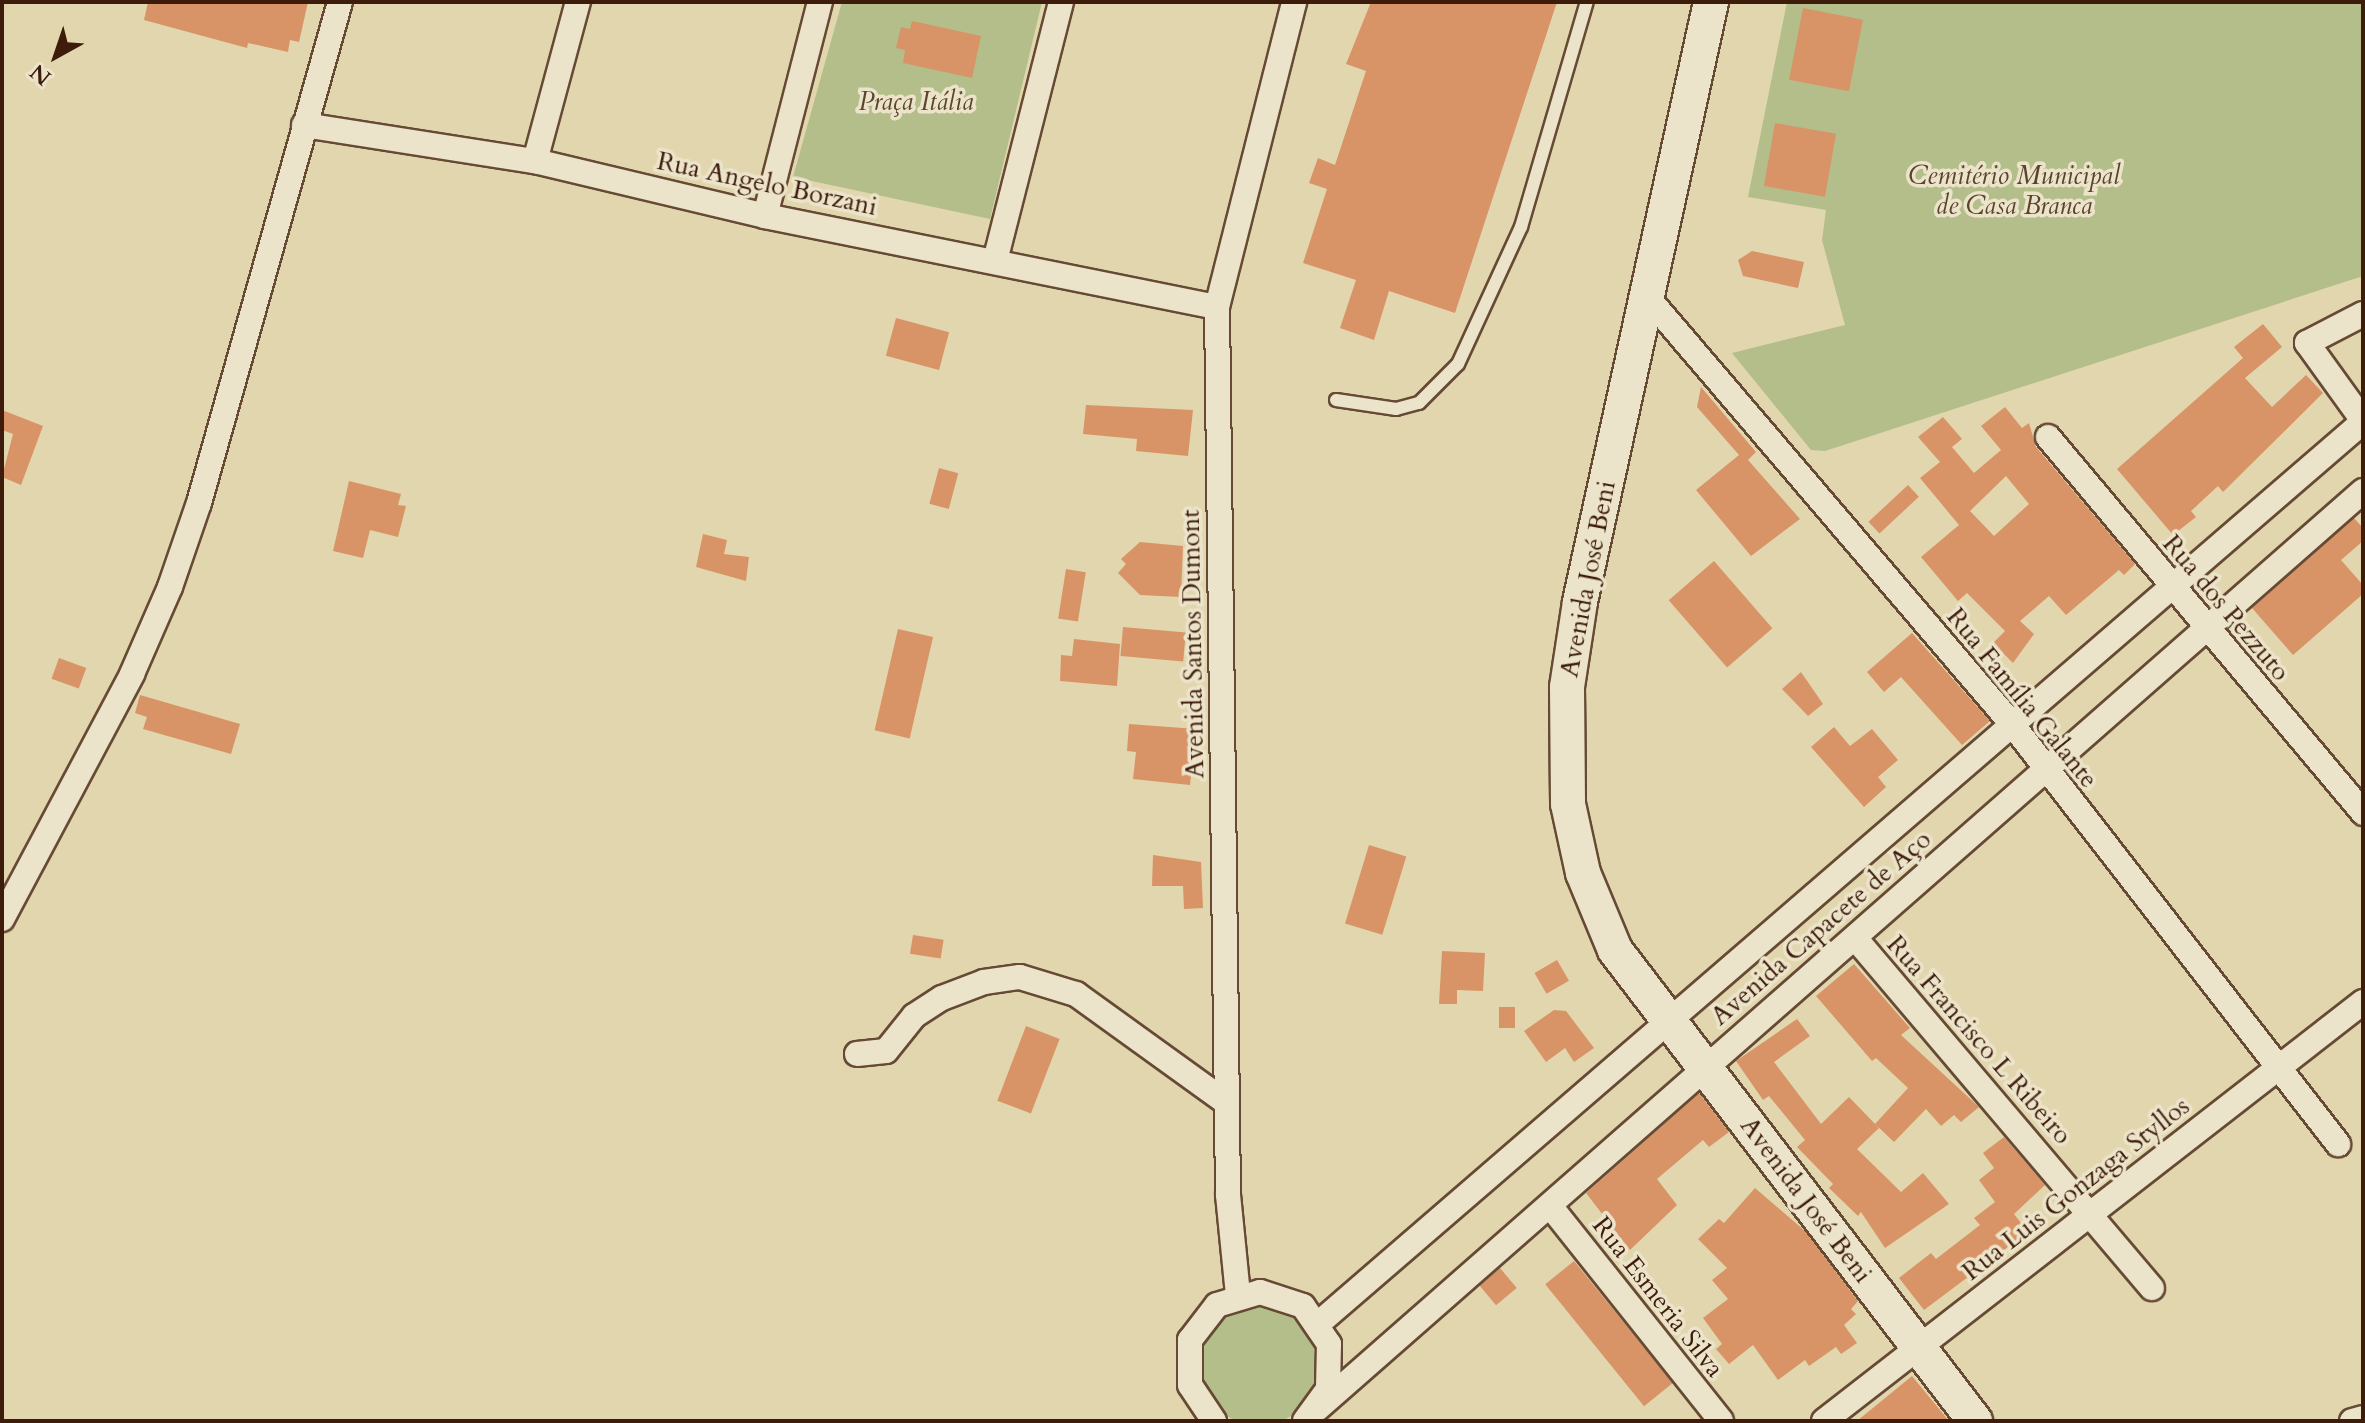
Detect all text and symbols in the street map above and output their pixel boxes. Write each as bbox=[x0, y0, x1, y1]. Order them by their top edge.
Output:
north arrow bbox=[16, 16, 96, 96]
text: N bbox=[24, 57, 58, 92]
park label: Praça Itália bbox=[858, 86, 974, 118]
street label: Rua Angelo Borzani bbox=[654, 145, 880, 223]
park label: Cemitério Municipal de Casa Branca bbox=[1908, 160, 2120, 222]
street label: Avenida José Beni bbox=[1554, 478, 1622, 680]
street label: Avenida Santos Dumont bbox=[1175, 509, 1211, 779]
street label: Rua dos Pezzuto bbox=[2156, 529, 2296, 687]
street label: Rua Família Galante bbox=[1940, 602, 2104, 794]
street label: Avenida Capacete de Aço bbox=[1705, 824, 1937, 1032]
street label: Rua Francisco L Ribeiro bbox=[1880, 929, 2078, 1151]
street label: Rua Luis Gonzaga Styllos bbox=[1956, 1091, 2196, 1287]
street label: Avenida José Beni bbox=[1734, 1111, 1878, 1289]
street label: Rua Esmeria Silva bbox=[1586, 1210, 1730, 1384]

